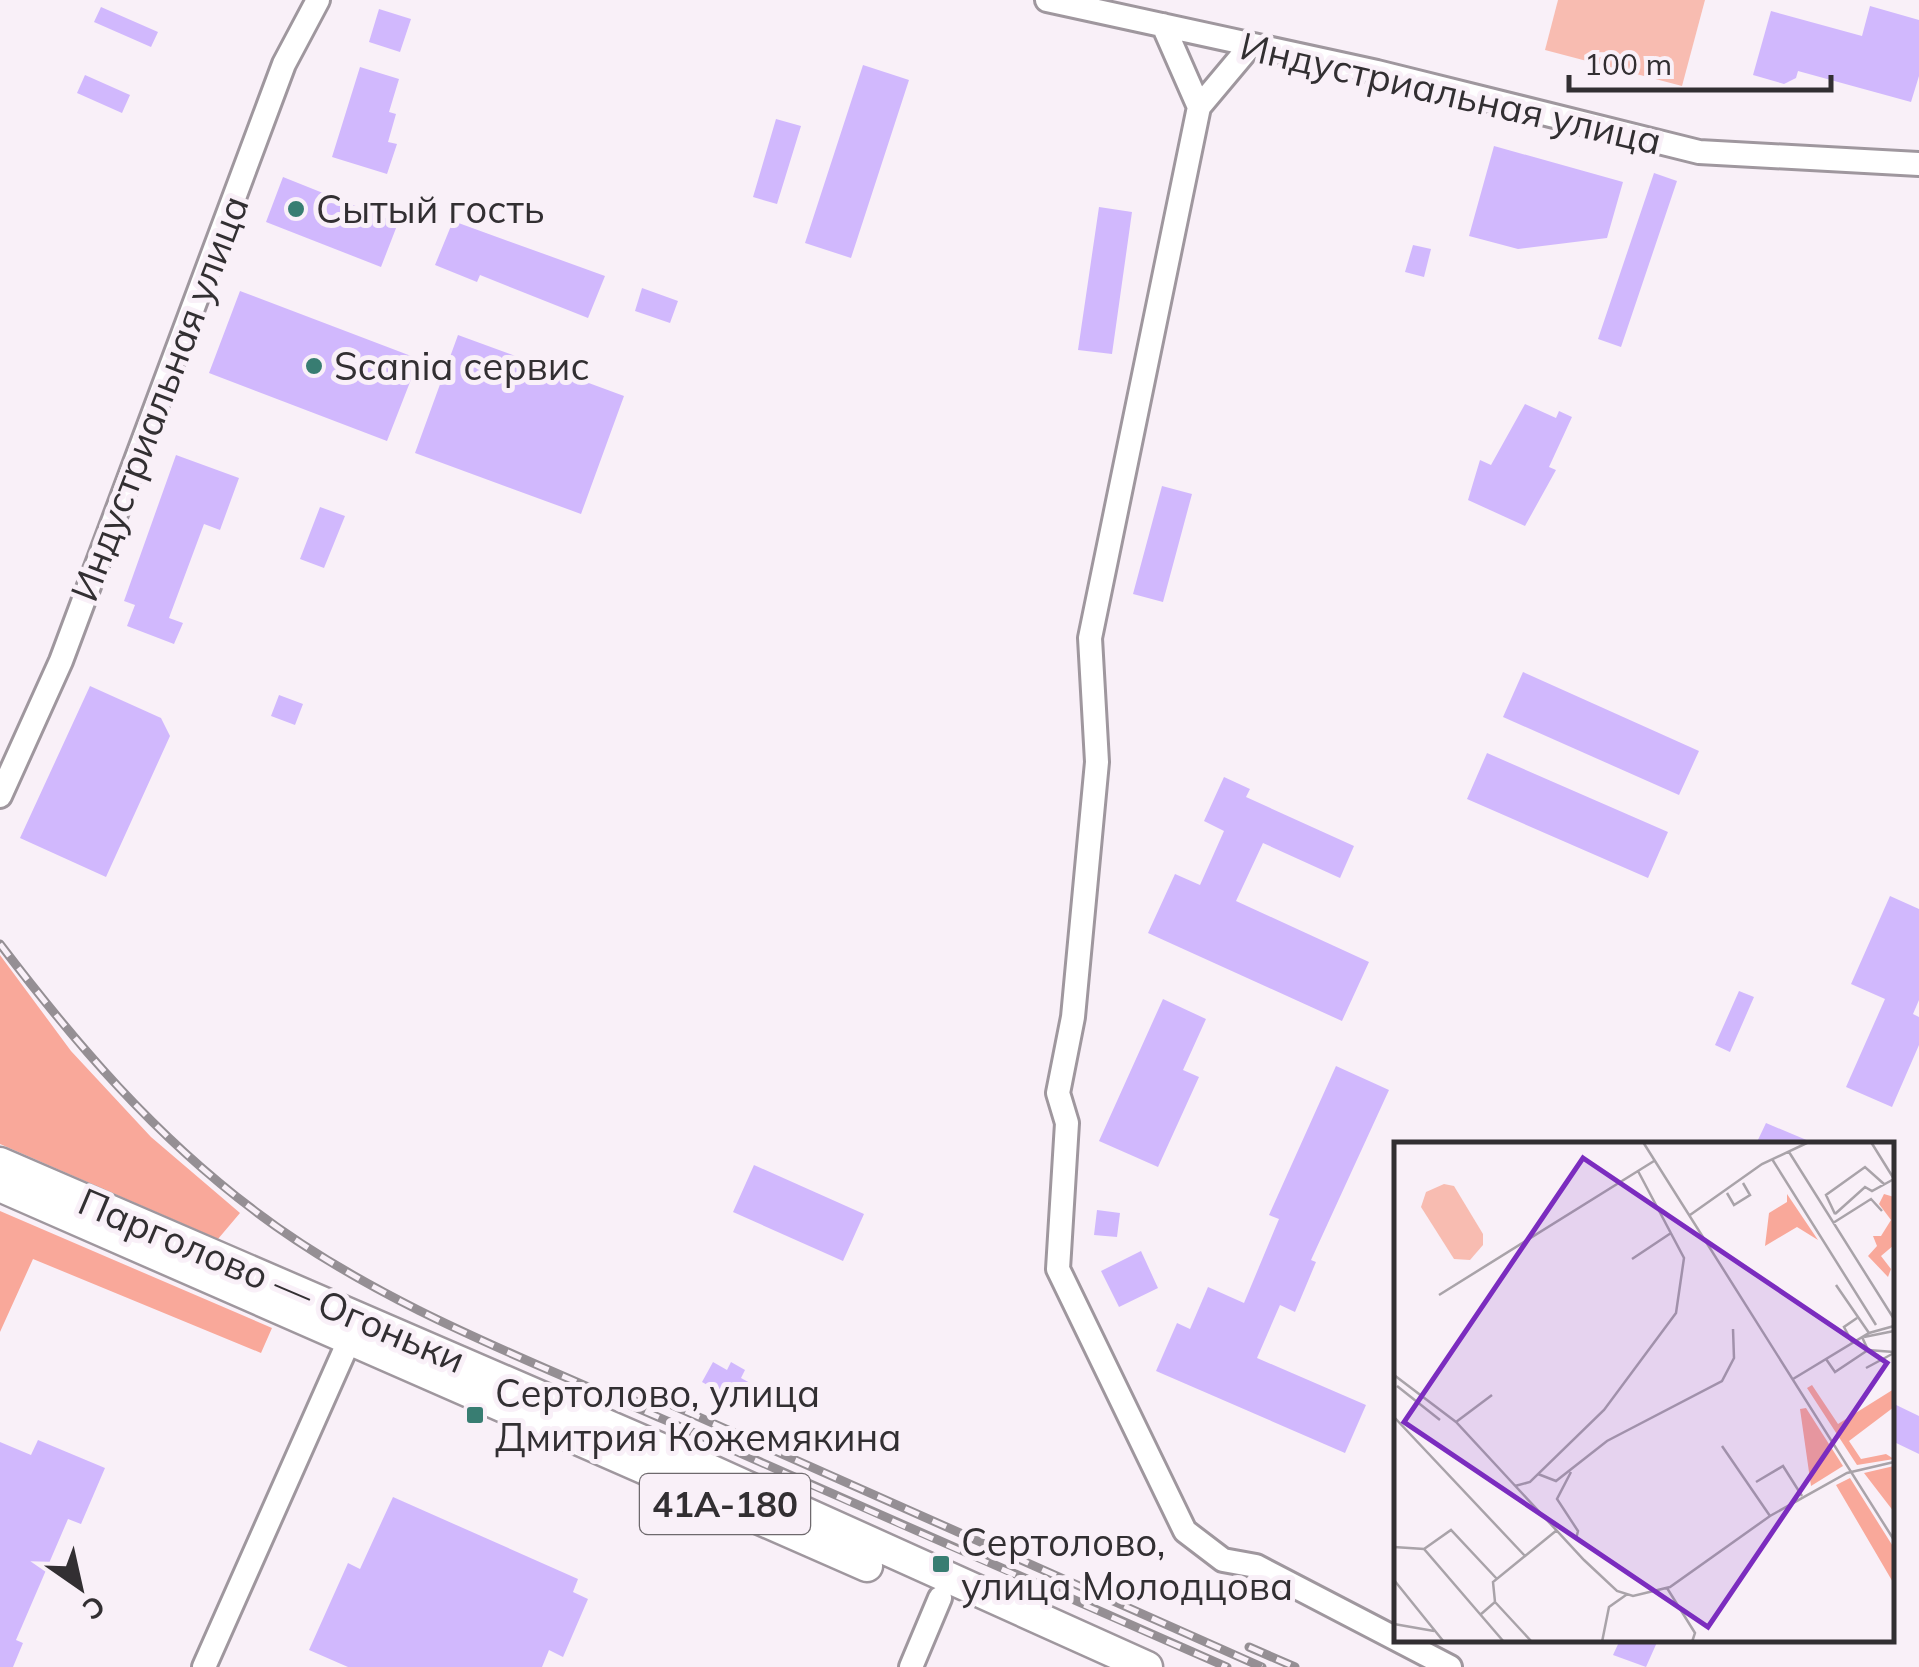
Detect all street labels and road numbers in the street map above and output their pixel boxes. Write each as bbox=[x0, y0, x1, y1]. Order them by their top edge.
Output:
street label: Индустриальная улица bbox=[1236, 21, 1666, 165]
street label: Индустриальная улица bbox=[59, 188, 259, 608]
street label: Парголово — Огоньки bbox=[72, 1177, 472, 1383]
road number: 41А-180 bbox=[640, 1474, 810, 1534]

